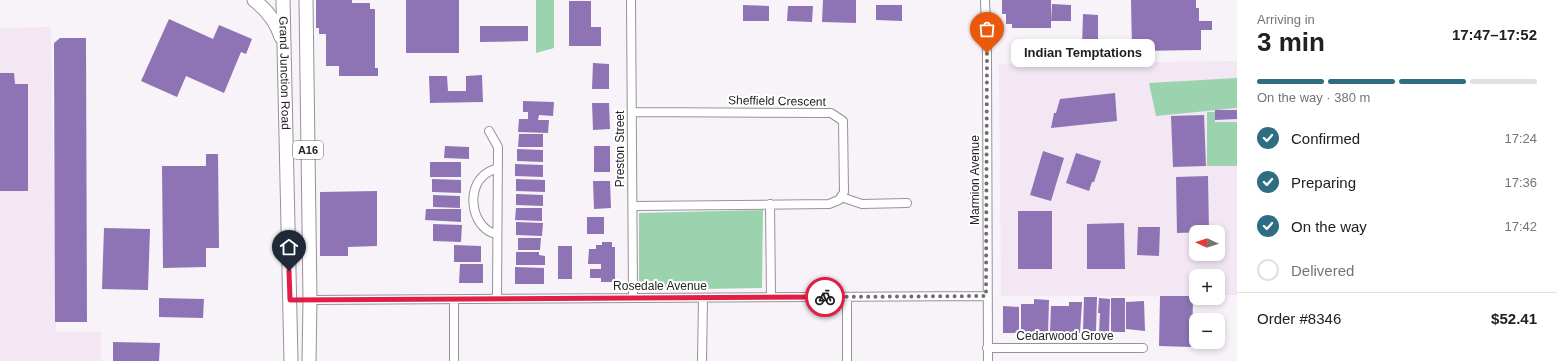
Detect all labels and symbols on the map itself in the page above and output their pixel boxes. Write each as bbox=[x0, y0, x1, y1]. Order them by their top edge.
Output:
pin bbox=[970, 12, 1004, 53]
street label: Grand Junction Road bbox=[276, 16, 293, 130]
callout: Indian Temptations bbox=[1011, 39, 1155, 67]
street label: Sheffield Crescent bbox=[728, 93, 827, 109]
street label: Preston Street bbox=[613, 110, 627, 187]
street label: Marmion Avenue bbox=[968, 135, 982, 225]
road number: A16 bbox=[293, 141, 323, 159]
north arrow bbox=[1189, 225, 1225, 261]
pin bbox=[272, 230, 306, 271]
courier bbox=[805, 277, 845, 317]
street label: Rosedale Avenue bbox=[613, 279, 707, 293]
street label: Cedarwood Grove bbox=[1016, 329, 1114, 343]

